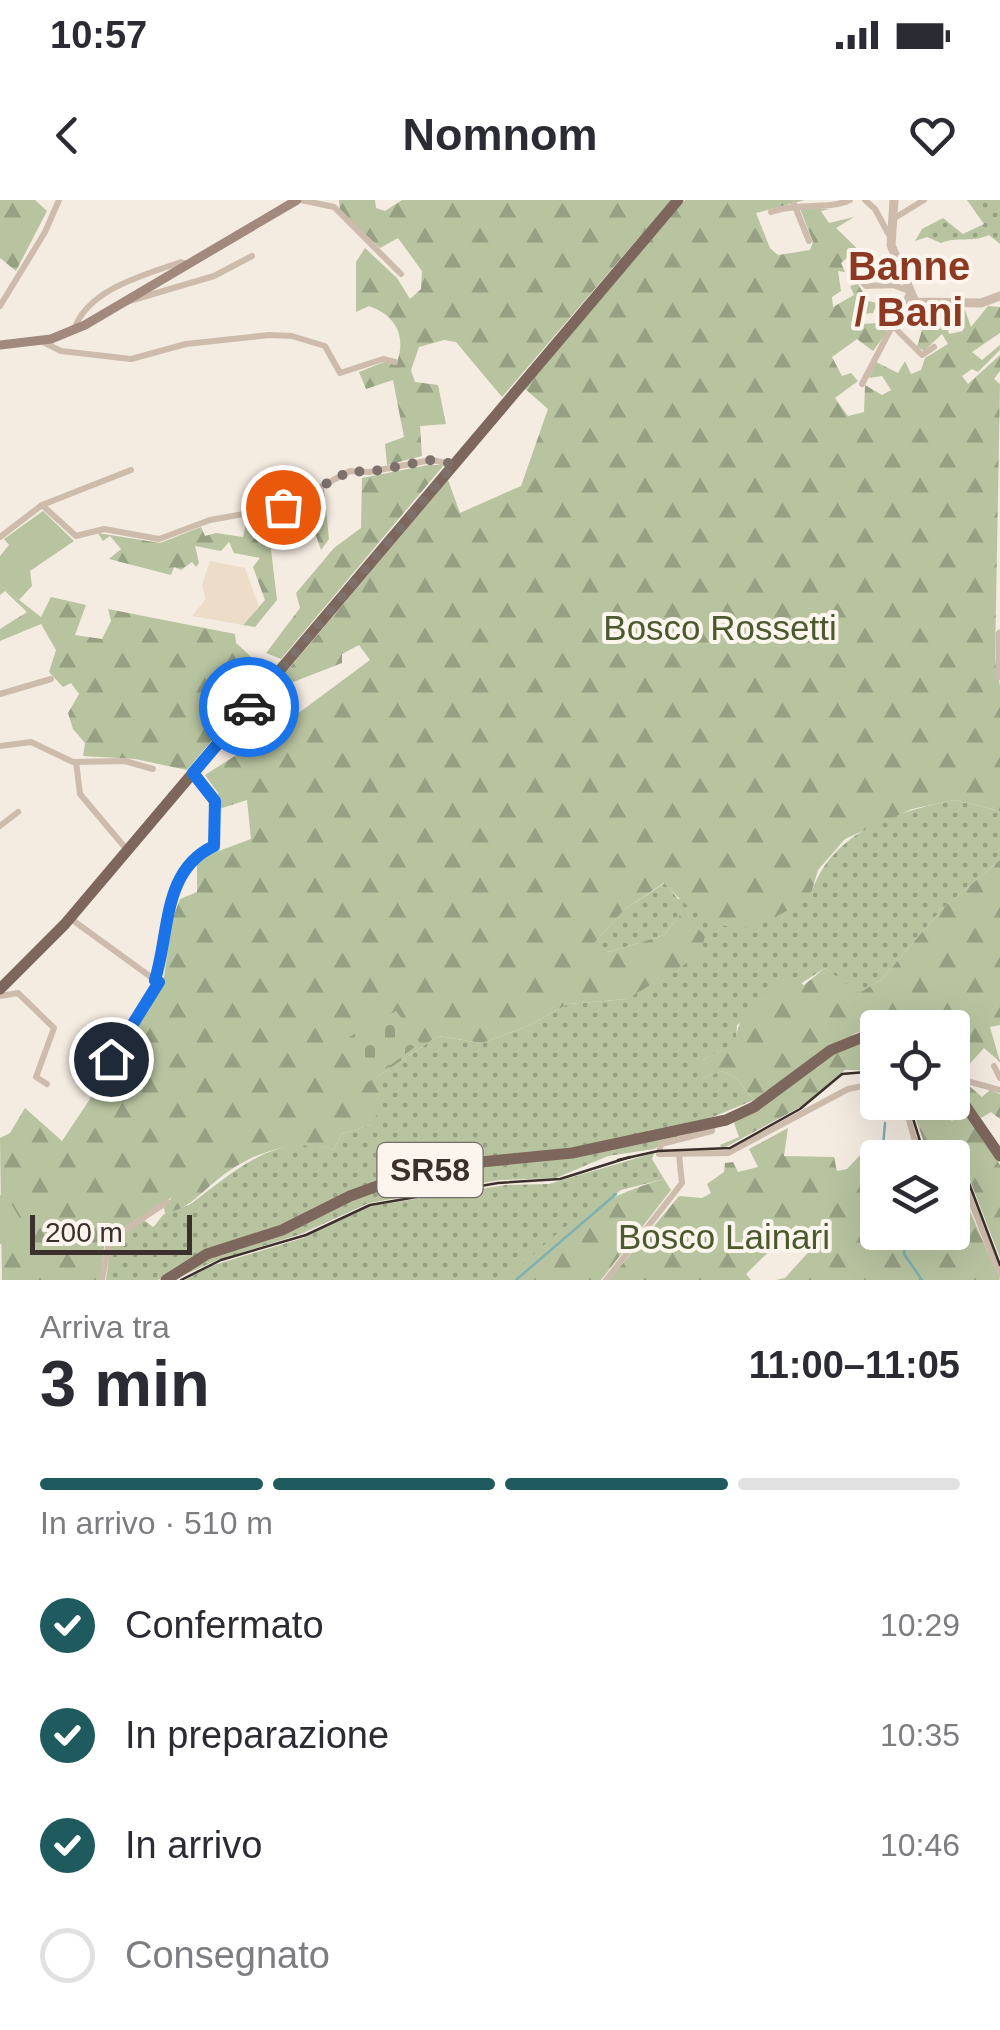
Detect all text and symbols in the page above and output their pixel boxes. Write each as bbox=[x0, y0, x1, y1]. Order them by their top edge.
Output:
text: 10:57 bbox=[50, 14, 147, 56]
icon: back bbox=[40, 108, 95, 163]
icon: heart bbox=[905, 108, 960, 163]
text: Nomnom bbox=[403, 109, 598, 160]
district label: Banne / Bani bbox=[848, 244, 970, 334]
pin bbox=[241, 465, 326, 550]
icon: bag bbox=[256, 480, 311, 535]
park label: Bosco Rossetti bbox=[603, 608, 837, 647]
courier bbox=[199, 657, 299, 757]
icon: car bbox=[222, 680, 277, 735]
map controls bbox=[860, 1010, 970, 1250]
button: locate bbox=[860, 1010, 970, 1120]
pin bbox=[69, 1017, 154, 1102]
icon: home bbox=[84, 1032, 139, 1087]
button: layers bbox=[860, 1140, 970, 1250]
road number: SR58 bbox=[378, 1143, 482, 1197]
scale bar bbox=[30, 1210, 192, 1254]
text: 200 m bbox=[45, 1217, 123, 1248]
park label: Bosco Lainari bbox=[618, 1217, 830, 1256]
text: Arriva tra bbox=[40, 1309, 170, 1345]
text: 11:00–11:05 bbox=[749, 1344, 960, 1386]
text: 3 min bbox=[40, 1347, 210, 1420]
text: In arrivo · 510 m bbox=[40, 1505, 273, 1541]
icon: check bbox=[40, 1598, 95, 1653]
text: Confermato bbox=[125, 1604, 324, 1646]
text: 10:29 bbox=[880, 1607, 960, 1643]
icon: check bbox=[40, 1708, 95, 1763]
text: In preparazione bbox=[125, 1714, 389, 1756]
text: 10:35 bbox=[880, 1717, 960, 1753]
icon: check bbox=[40, 1818, 95, 1873]
text: In arrivo bbox=[125, 1824, 262, 1866]
text: 10:46 bbox=[880, 1827, 960, 1863]
text: Consegnato bbox=[125, 1934, 330, 1976]

